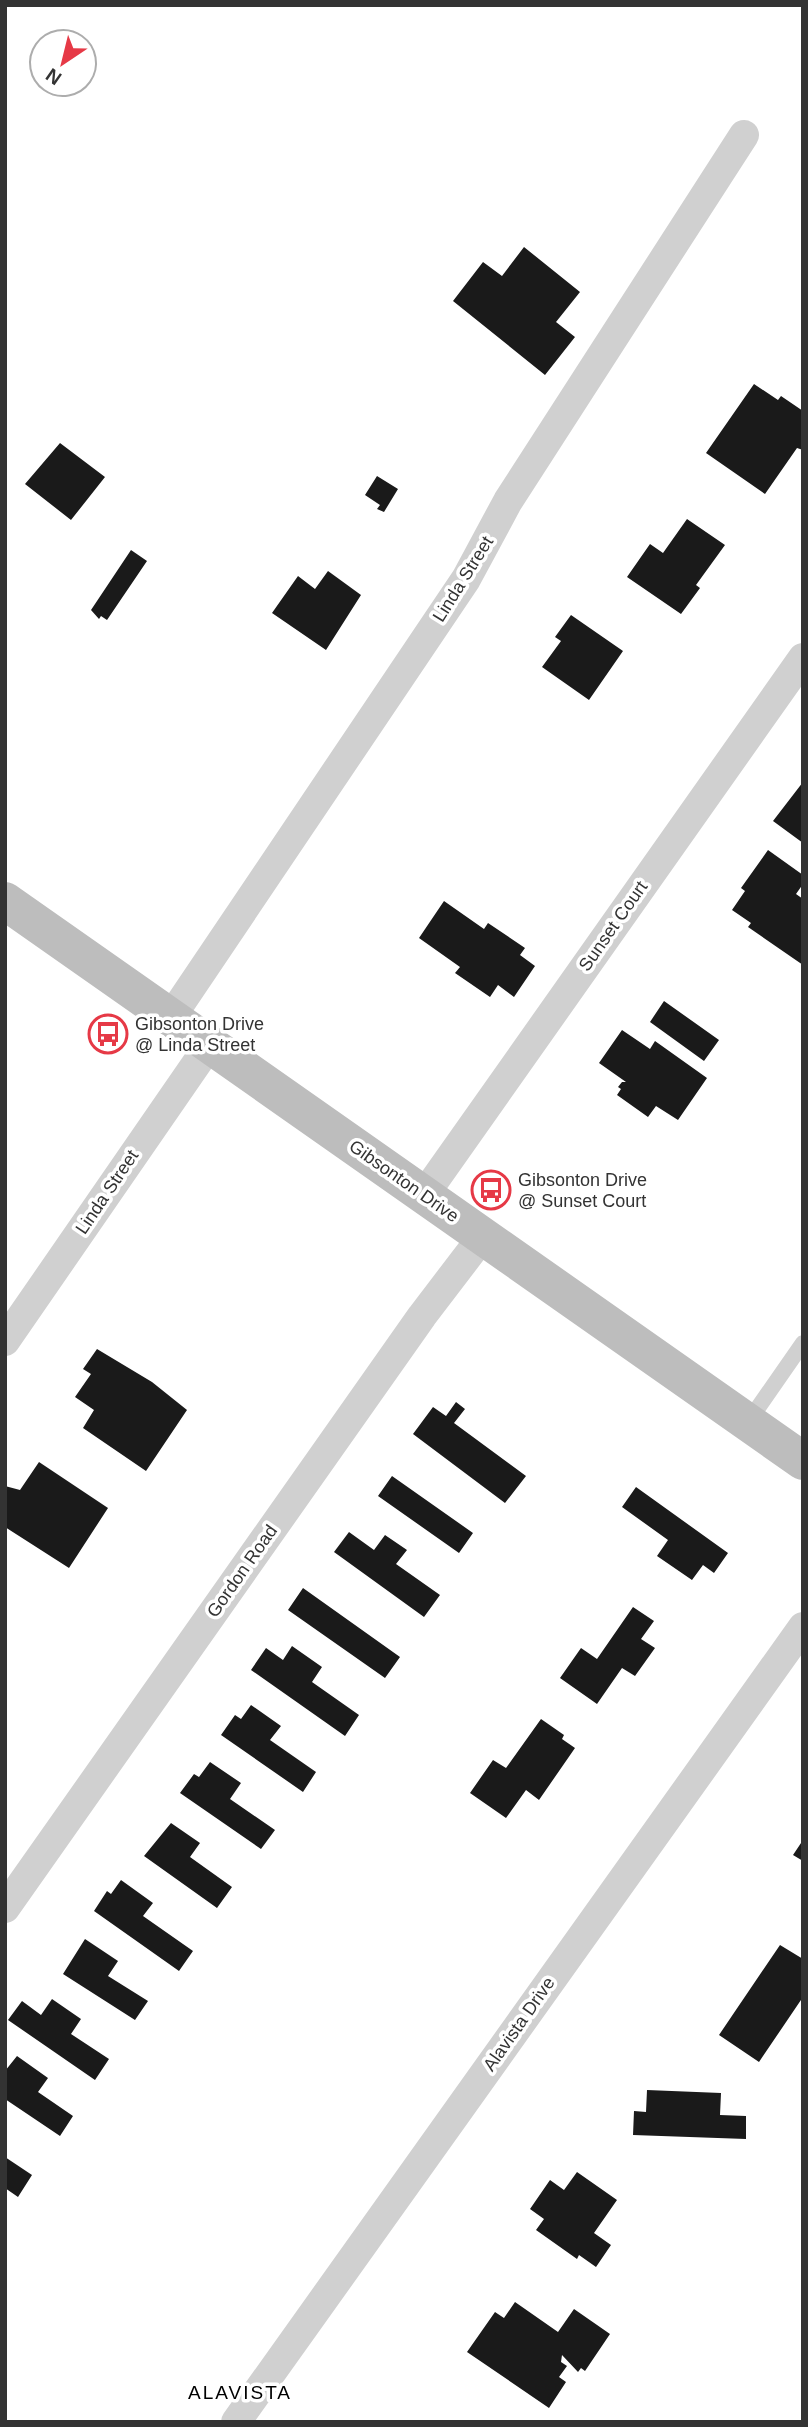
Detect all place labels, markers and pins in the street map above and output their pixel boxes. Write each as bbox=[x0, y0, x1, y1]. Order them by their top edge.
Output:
bus stop icon: Gibsonton Drive @ Linda Street bbox=[87, 1013, 129, 1055]
place label: Gibsonton Drive @ Linda Street bbox=[135, 1014, 264, 1055]
bus stop icon: Gibsonton Drive @ Sunset Court bbox=[470, 1169, 512, 1211]
place label: Gibsonton Drive @ Sunset Court bbox=[518, 1170, 647, 1211]

